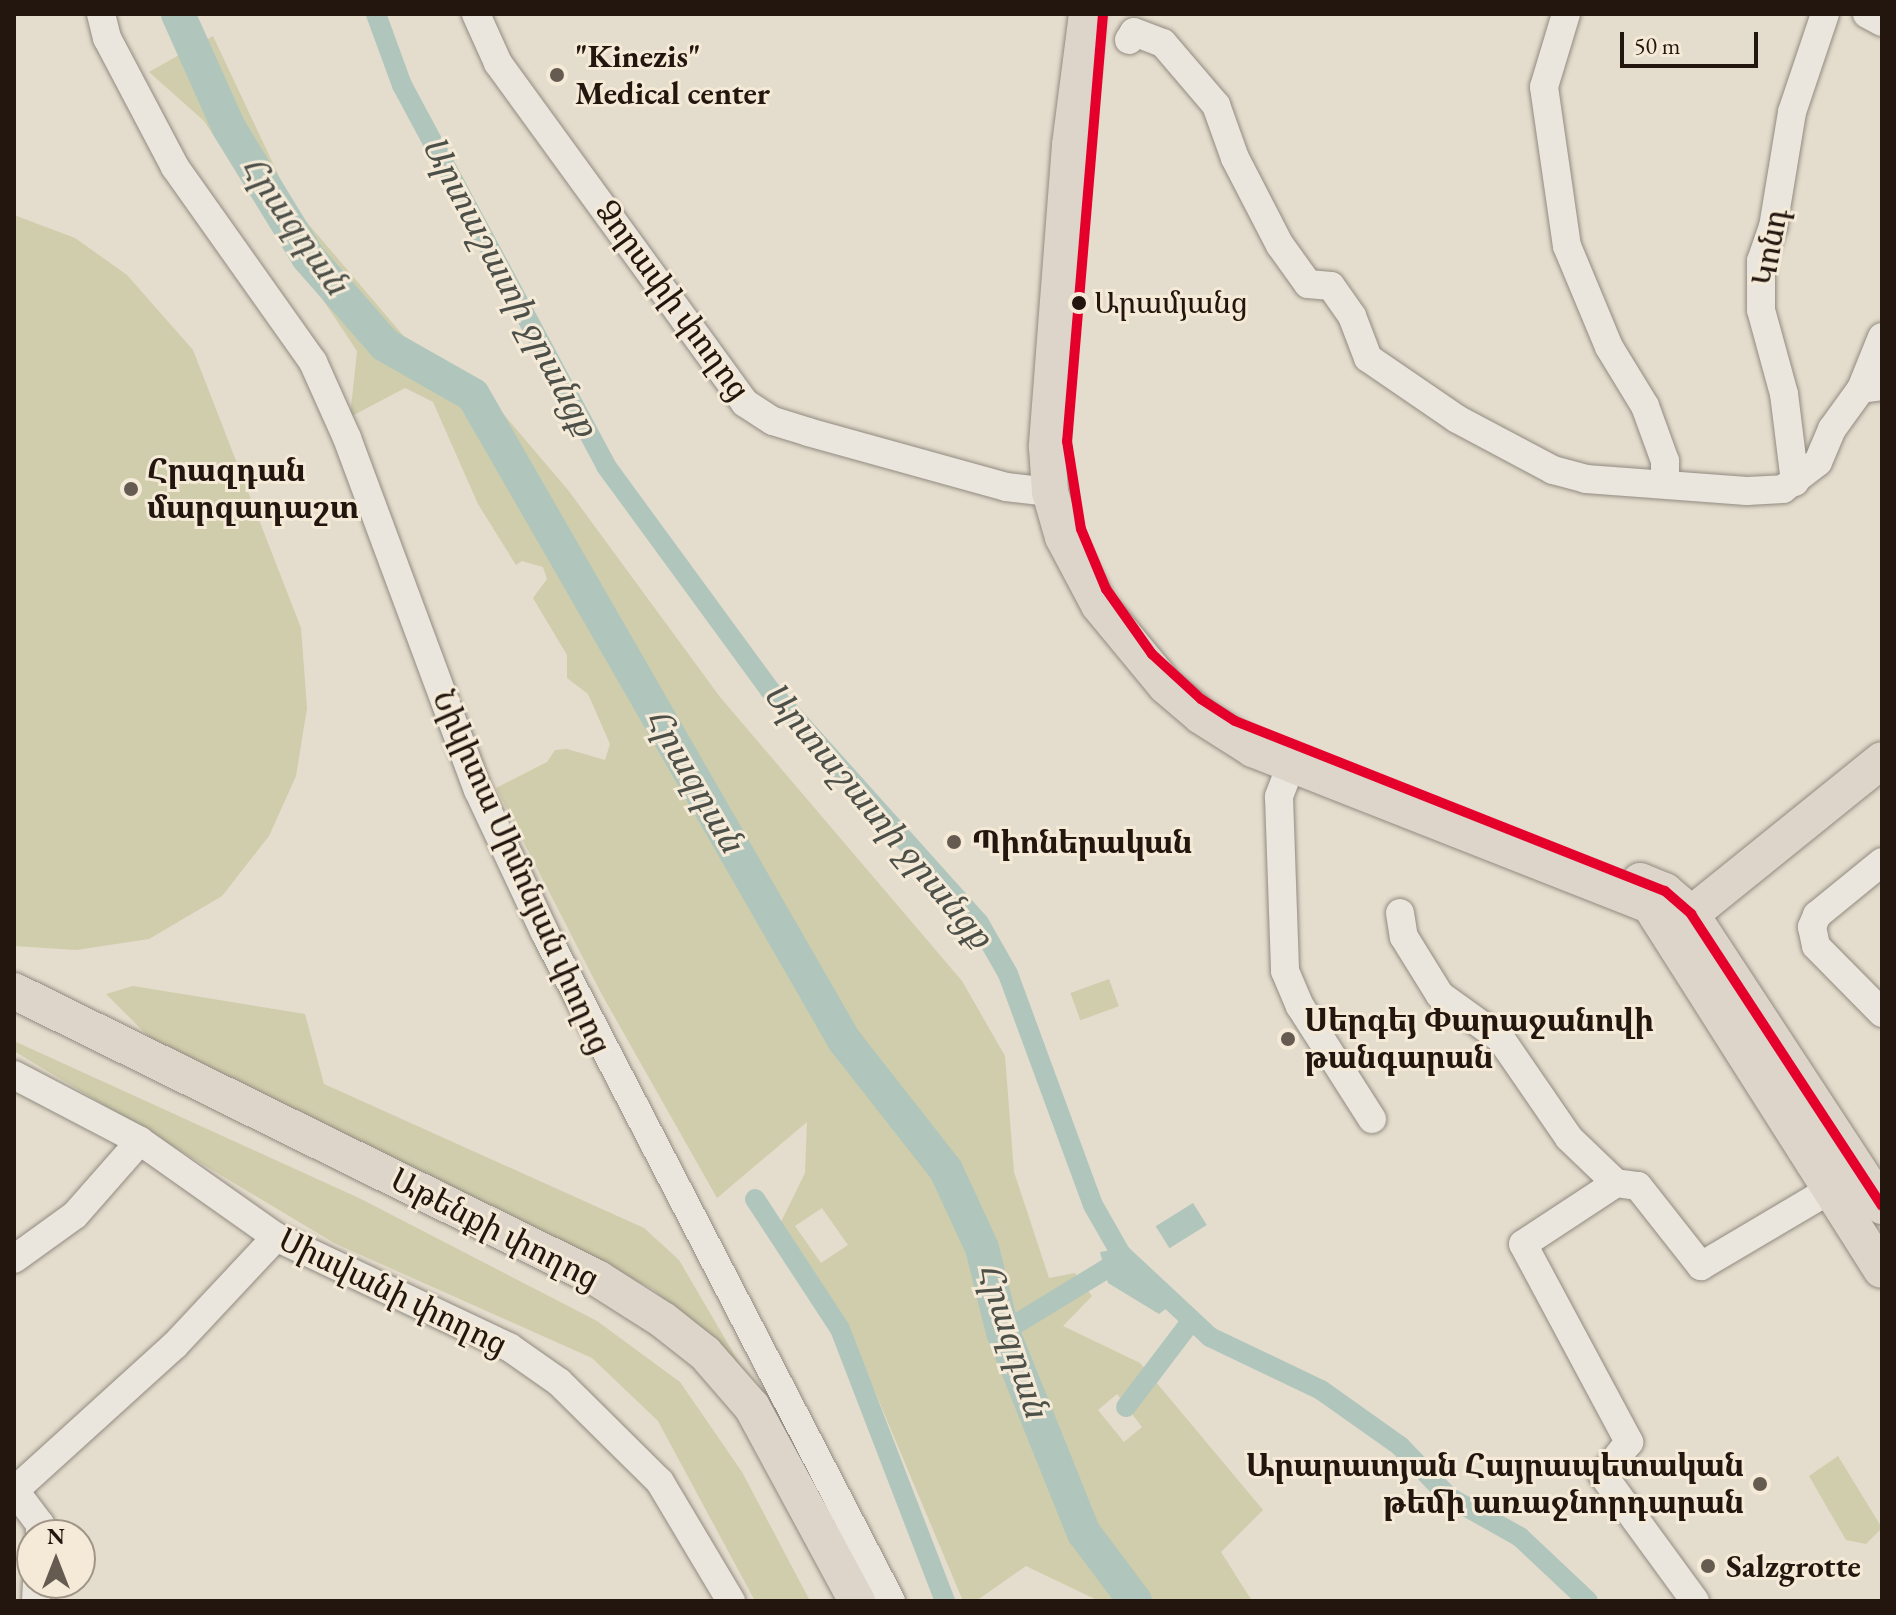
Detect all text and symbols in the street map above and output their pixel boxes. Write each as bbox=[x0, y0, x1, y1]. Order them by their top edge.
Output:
scale bar bbox=[1624, 16, 1762, 66]
text: 50 m bbox=[1634, 30, 1681, 61]
place label: "Kinezis" Medical center bbox=[575, 38, 770, 113]
marker: "Kinezis" Medical center bbox=[546, 64, 568, 86]
water label: Արտաշատի ջրանցք bbox=[413, 129, 607, 443]
water label: Հրազդան bbox=[233, 148, 357, 302]
street label: Ձորափի փողոց bbox=[588, 193, 758, 407]
street label: Կոնդ bbox=[1744, 205, 1796, 289]
place label: Արամյանց bbox=[1094, 285, 1248, 321]
marker: Արամյանց bbox=[1071, 295, 1087, 311]
place label: Հրազդան մարզադաշտ bbox=[147, 452, 359, 527]
marker: Հրազդան մարզադաշտ bbox=[122, 480, 140, 498]
water label: Արտաշատի ջրանցք bbox=[755, 674, 1001, 956]
street label: Նիկիտա Սիմոնյան փողոց bbox=[424, 684, 620, 1060]
water label: Հրազդան bbox=[637, 701, 753, 859]
place label: Պիոներական bbox=[972, 823, 1192, 861]
marker: Պիոներական bbox=[943, 831, 965, 853]
place label: Սերգեյ Փարաջանովի թանգարան bbox=[1304, 1002, 1654, 1077]
marker: Սերգեյ Փարաջանովի թանգարան bbox=[1279, 1030, 1297, 1048]
street label: Աթենքի փողոց bbox=[384, 1160, 606, 1298]
street label: Սիսվանի փողոց bbox=[272, 1220, 514, 1364]
water label: Հրազդան bbox=[969, 1258, 1057, 1422]
place label: Արարատյան Հայրապետական թեմի առաջնորդարան bbox=[1246, 1447, 1744, 1522]
marker: Արարատյան Հայրապետական թեմի առաջնորդարան bbox=[1751, 1475, 1769, 1493]
north arrow bbox=[16, 1519, 96, 1599]
text: N bbox=[47, 1522, 65, 1551]
place label: Salzgrotte bbox=[1726, 1547, 1861, 1585]
marker: Salzgrotte bbox=[1697, 1555, 1719, 1577]

